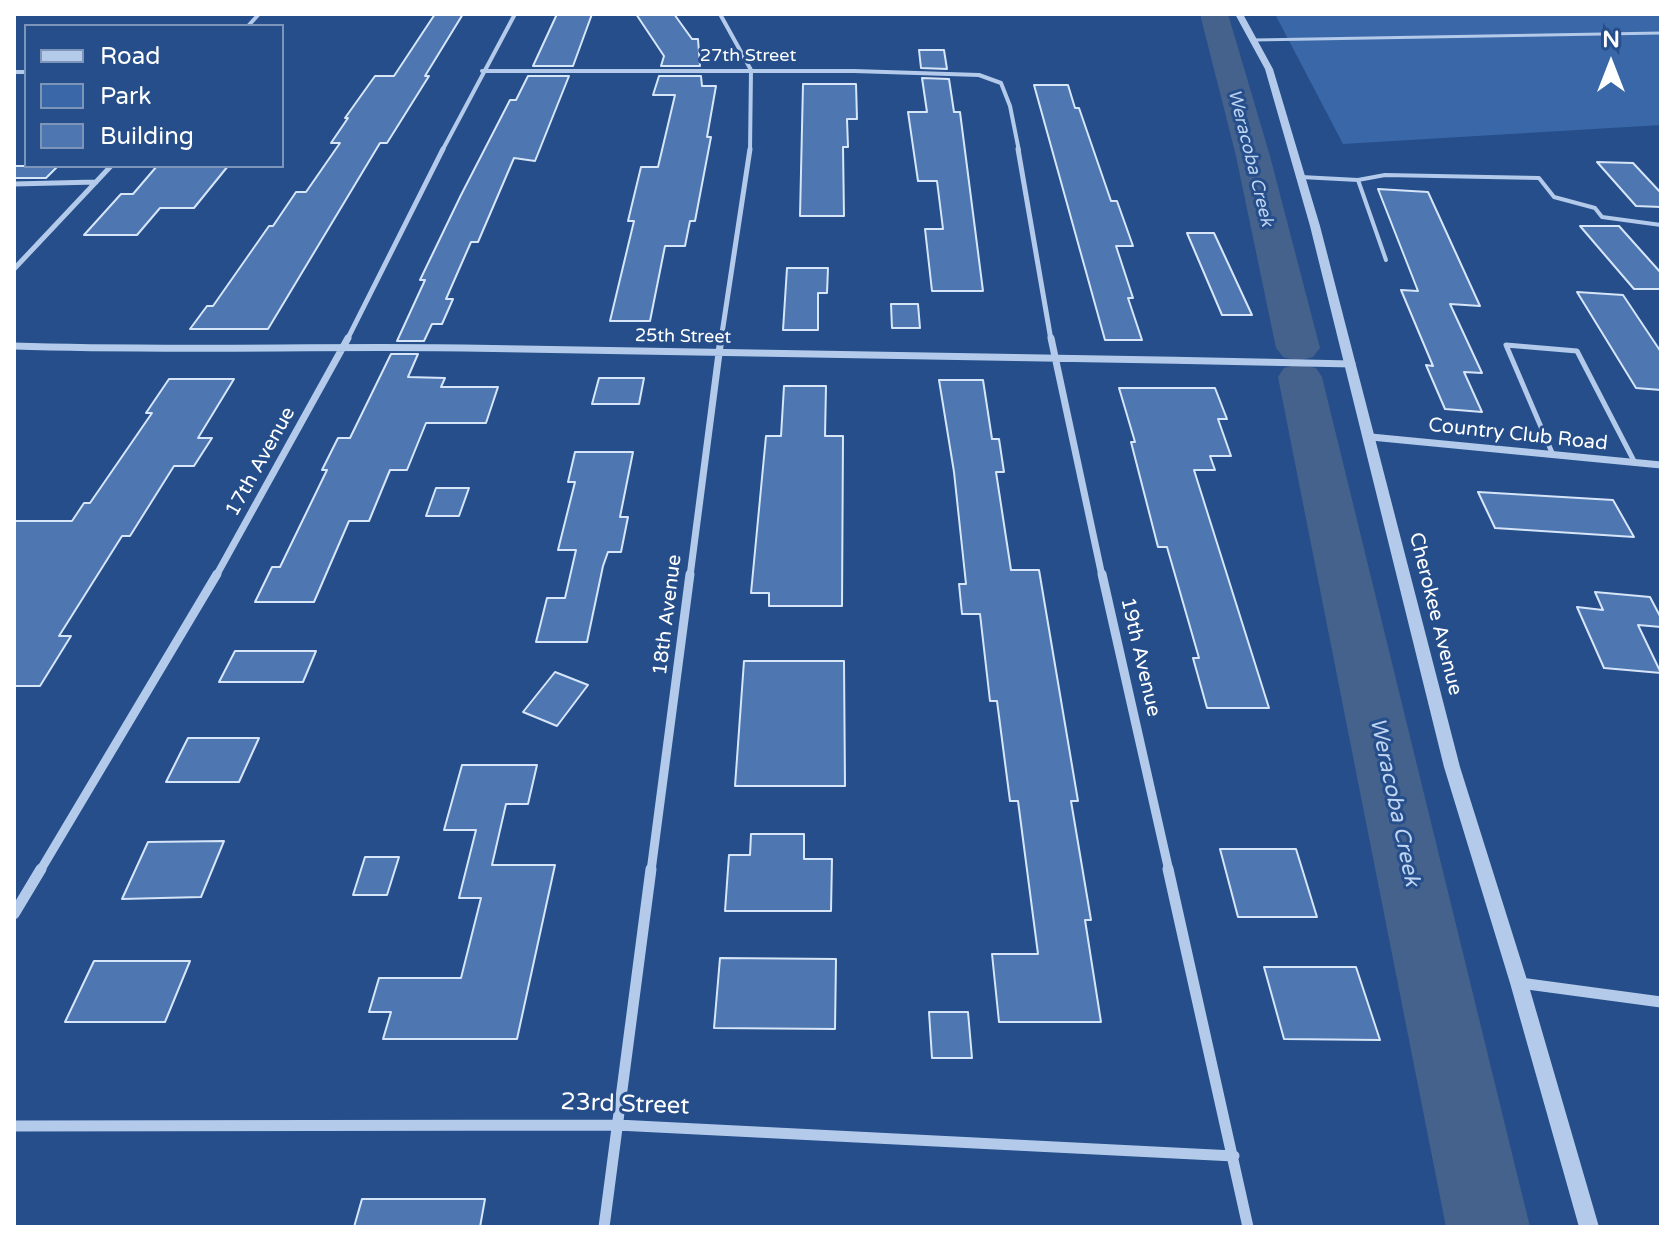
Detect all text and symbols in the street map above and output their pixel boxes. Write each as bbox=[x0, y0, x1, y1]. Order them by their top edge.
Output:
legend bbox=[24, 24, 284, 168]
north arrow bbox=[1571, 24, 1651, 104]
text: N bbox=[1602, 27, 1620, 53]
text: Road bbox=[100, 42, 160, 71]
street label: 27th Street bbox=[700, 45, 796, 67]
text: Park bbox=[100, 82, 151, 111]
water label: Weracoba Creek bbox=[1223, 87, 1277, 229]
text: Building bbox=[100, 122, 194, 151]
street label: 25th Street bbox=[635, 325, 731, 349]
street label: 17th Avenue bbox=[221, 403, 301, 521]
street label: Country Club Road bbox=[1427, 414, 1609, 456]
street label: Cherokee Avenue bbox=[1403, 530, 1467, 698]
street label: 18th Avenue bbox=[649, 553, 687, 677]
street label: 19th Avenue bbox=[1115, 595, 1165, 719]
water label: Weracoba Creek bbox=[1363, 715, 1425, 889]
street label: 23rd Street bbox=[560, 1088, 690, 1122]

